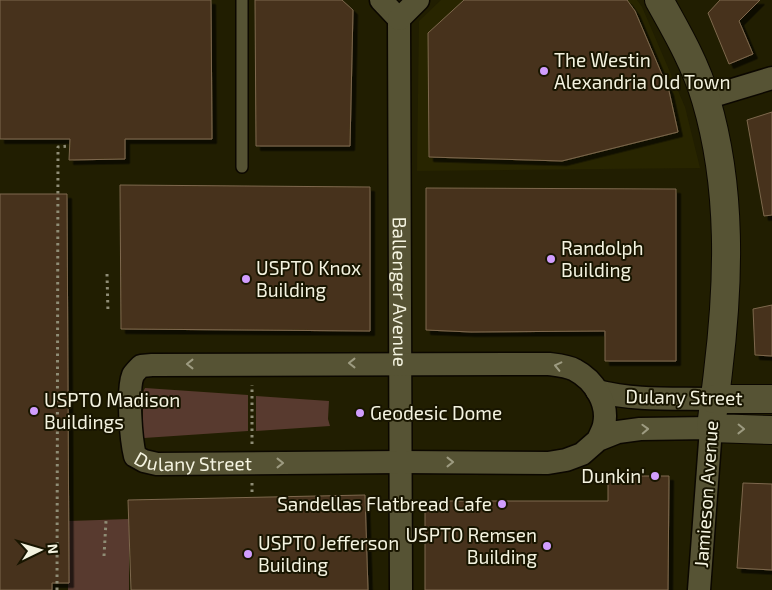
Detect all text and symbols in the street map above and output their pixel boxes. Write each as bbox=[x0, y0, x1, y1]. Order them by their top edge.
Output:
place label: The Westin Alexandria Old Town bbox=[554, 48, 730, 93]
marker: The Westin Alexandria Old Town bbox=[538, 65, 550, 77]
street label: Ballenger Avenue bbox=[389, 217, 412, 367]
place label: Randolph Building bbox=[561, 236, 644, 281]
marker: Randolph Building bbox=[545, 253, 557, 265]
place label: USPTO Knox Building bbox=[256, 256, 361, 301]
marker: USPTO Knox Building bbox=[240, 273, 252, 285]
one-way arrow bbox=[348, 358, 356, 368]
one-way arrow bbox=[186, 359, 194, 369]
one-way arrow bbox=[554, 361, 563, 372]
street label: Dulany Street bbox=[625, 384, 743, 409]
place label: USPTO Madison Buildings bbox=[44, 388, 180, 433]
place label: Geodesic Dome bbox=[370, 401, 502, 424]
marker: USPTO Madison Buildings bbox=[28, 405, 40, 417]
marker: Geodesic Dome bbox=[354, 407, 366, 419]
street label: Jamieson Avenue bbox=[689, 420, 722, 568]
one-way arrow bbox=[641, 424, 649, 435]
one-way arrow bbox=[738, 424, 746, 434]
street label: Dulany Street bbox=[131, 446, 252, 475]
one-way arrow bbox=[446, 457, 454, 467]
one-way arrow bbox=[277, 458, 285, 468]
place label: Dunkin' bbox=[581, 464, 645, 487]
marker: Dunkin' bbox=[649, 470, 661, 482]
place label: Sandellas Flatbread Cafe bbox=[277, 492, 492, 515]
marker: Sandellas Flatbread Cafe bbox=[496, 498, 508, 510]
place label: USPTO Remsen Building bbox=[405, 523, 537, 568]
north arrow bbox=[15, 525, 65, 575]
place label: USPTO Jefferson Building bbox=[258, 531, 399, 576]
marker: USPTO Remsen Building bbox=[541, 540, 553, 552]
text: N bbox=[45, 543, 62, 555]
marker: USPTO Jefferson Building bbox=[242, 548, 254, 560]

